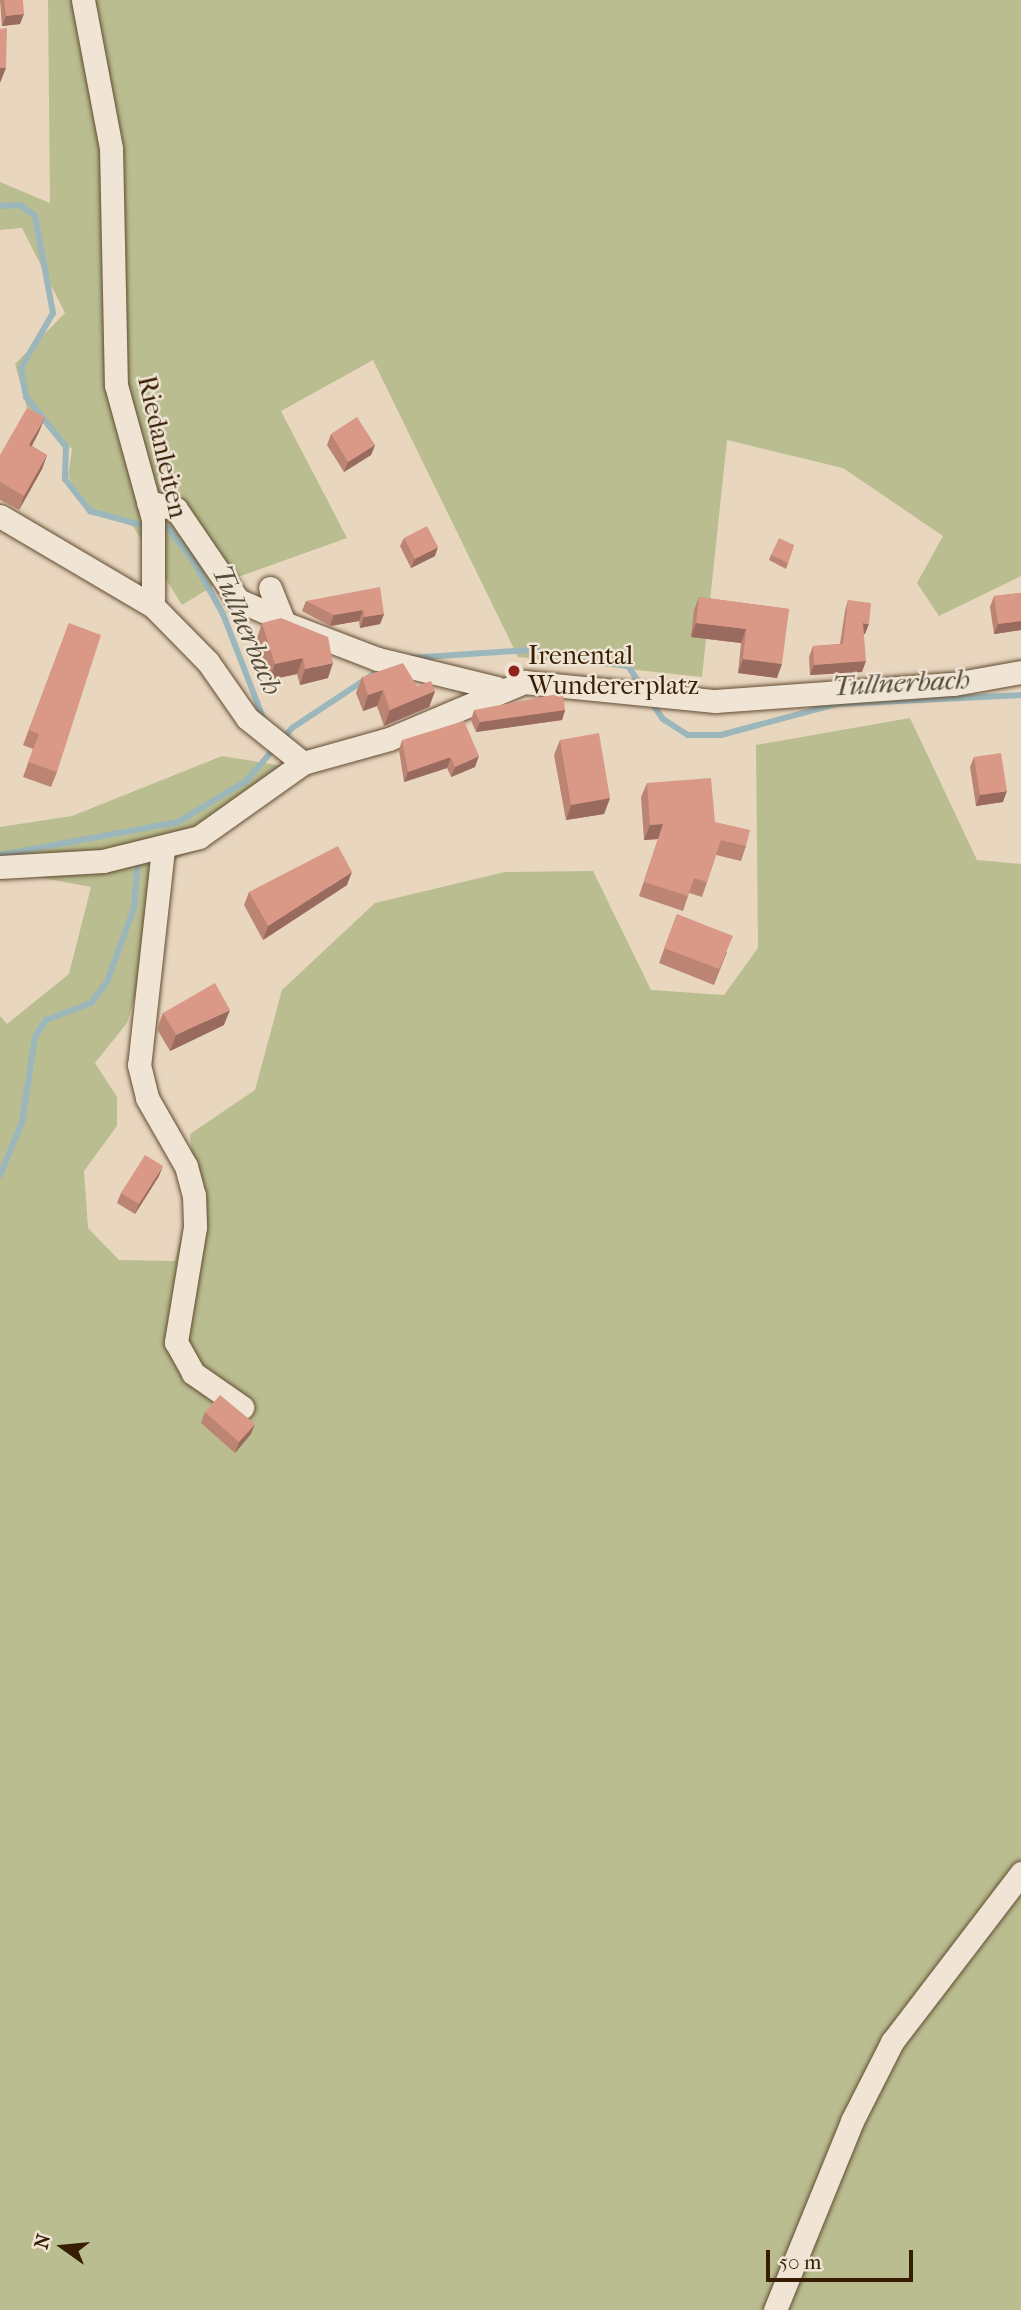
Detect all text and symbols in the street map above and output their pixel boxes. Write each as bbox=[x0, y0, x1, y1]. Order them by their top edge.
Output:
street label: Riedanleiten bbox=[130, 373, 194, 521]
water label: Tullnerbach bbox=[205, 560, 289, 700]
place label: Irenental Wundererplatz bbox=[528, 640, 699, 702]
marker: Irenental Wundererplatz bbox=[506, 663, 522, 679]
water label: Tullnerbach bbox=[831, 663, 971, 703]
north arrow bbox=[28, 2212, 98, 2282]
text: N bbox=[30, 2232, 55, 2251]
scale bar bbox=[769, 2236, 916, 2280]
text: 50 m bbox=[779, 2250, 822, 2274]

